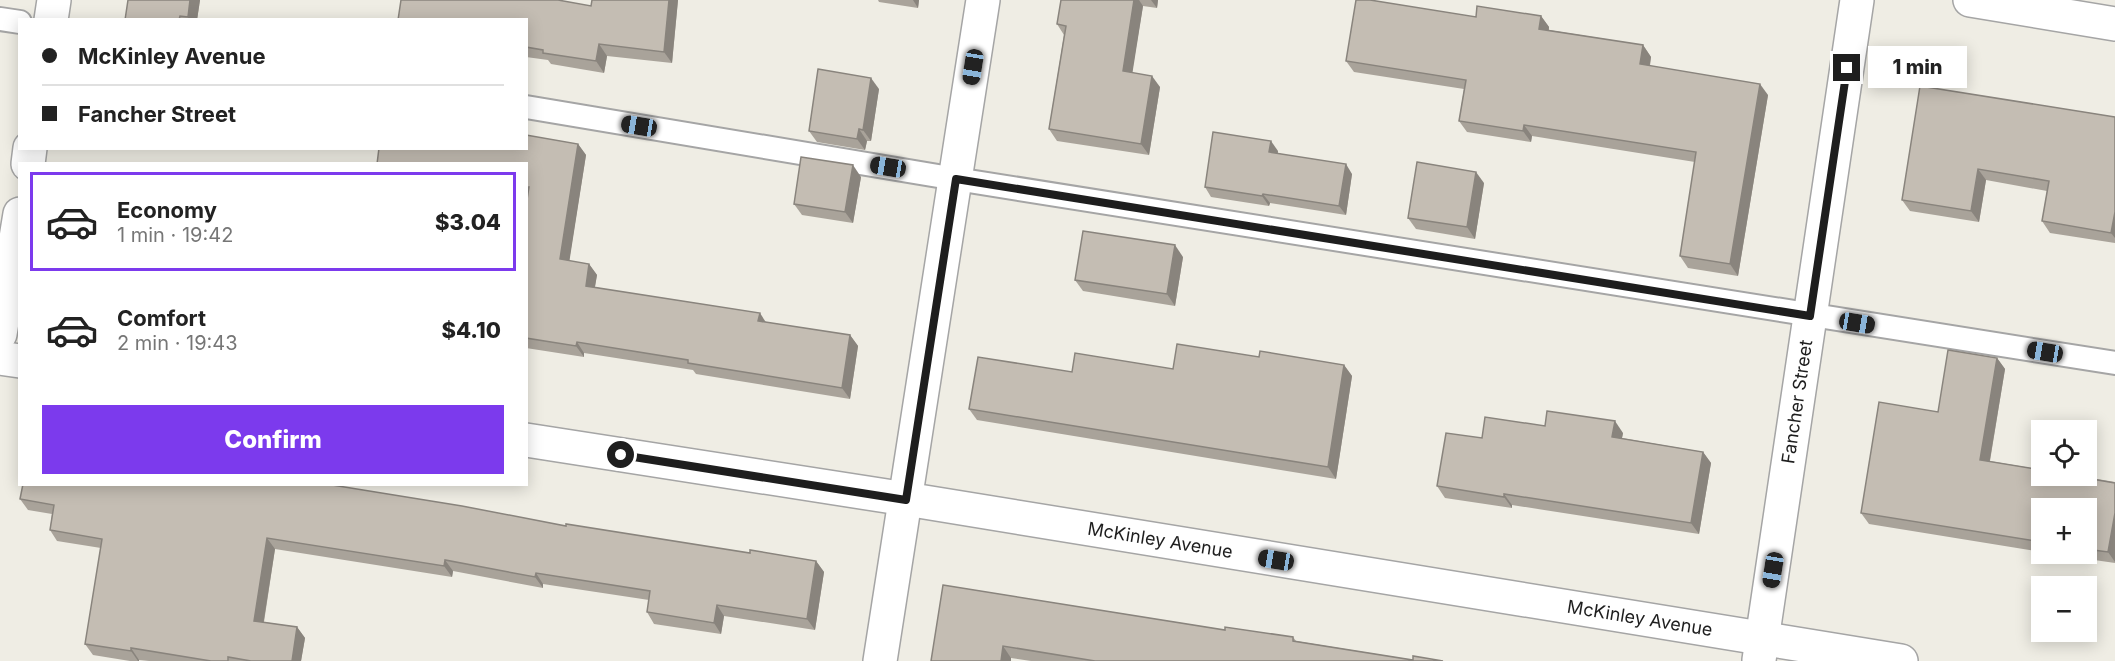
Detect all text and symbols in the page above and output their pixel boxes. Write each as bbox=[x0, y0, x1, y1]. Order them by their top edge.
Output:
text: McKinley Avenue bbox=[78, 43, 266, 69]
callout: 1 min bbox=[1868, 47, 1967, 89]
car bbox=[961, 48, 985, 86]
route end bbox=[1833, 54, 1860, 81]
text: 1 min bbox=[1892, 55, 1943, 79]
text: Fancher Street bbox=[78, 101, 236, 127]
car bbox=[620, 114, 658, 138]
car bbox=[869, 155, 907, 179]
icon: car bbox=[45, 195, 99, 249]
text: Economy bbox=[117, 197, 217, 223]
text: $3.04 bbox=[435, 209, 501, 235]
text: 1 min · 19:42 bbox=[117, 223, 233, 247]
icon: car bbox=[45, 303, 99, 357]
text: Comfort bbox=[117, 305, 206, 331]
car bbox=[1838, 311, 1876, 335]
text: $4.10 bbox=[441, 317, 501, 343]
text: 2 min · 19:43 bbox=[117, 331, 238, 355]
street label: Fancher Street bbox=[1777, 338, 1816, 465]
car bbox=[2026, 340, 2064, 364]
button: Confirm bbox=[42, 405, 504, 474]
map controls bbox=[2031, 420, 2097, 642]
button: locate bbox=[2031, 420, 2097, 486]
route start bbox=[607, 441, 634, 468]
button: + bbox=[2031, 498, 2097, 564]
street label: McKinley Avenue bbox=[1086, 518, 1234, 562]
car bbox=[1257, 548, 1295, 572]
car bbox=[1761, 551, 1785, 589]
button: − bbox=[2031, 576, 2097, 642]
street label: McKinley Avenue bbox=[1566, 596, 1714, 640]

